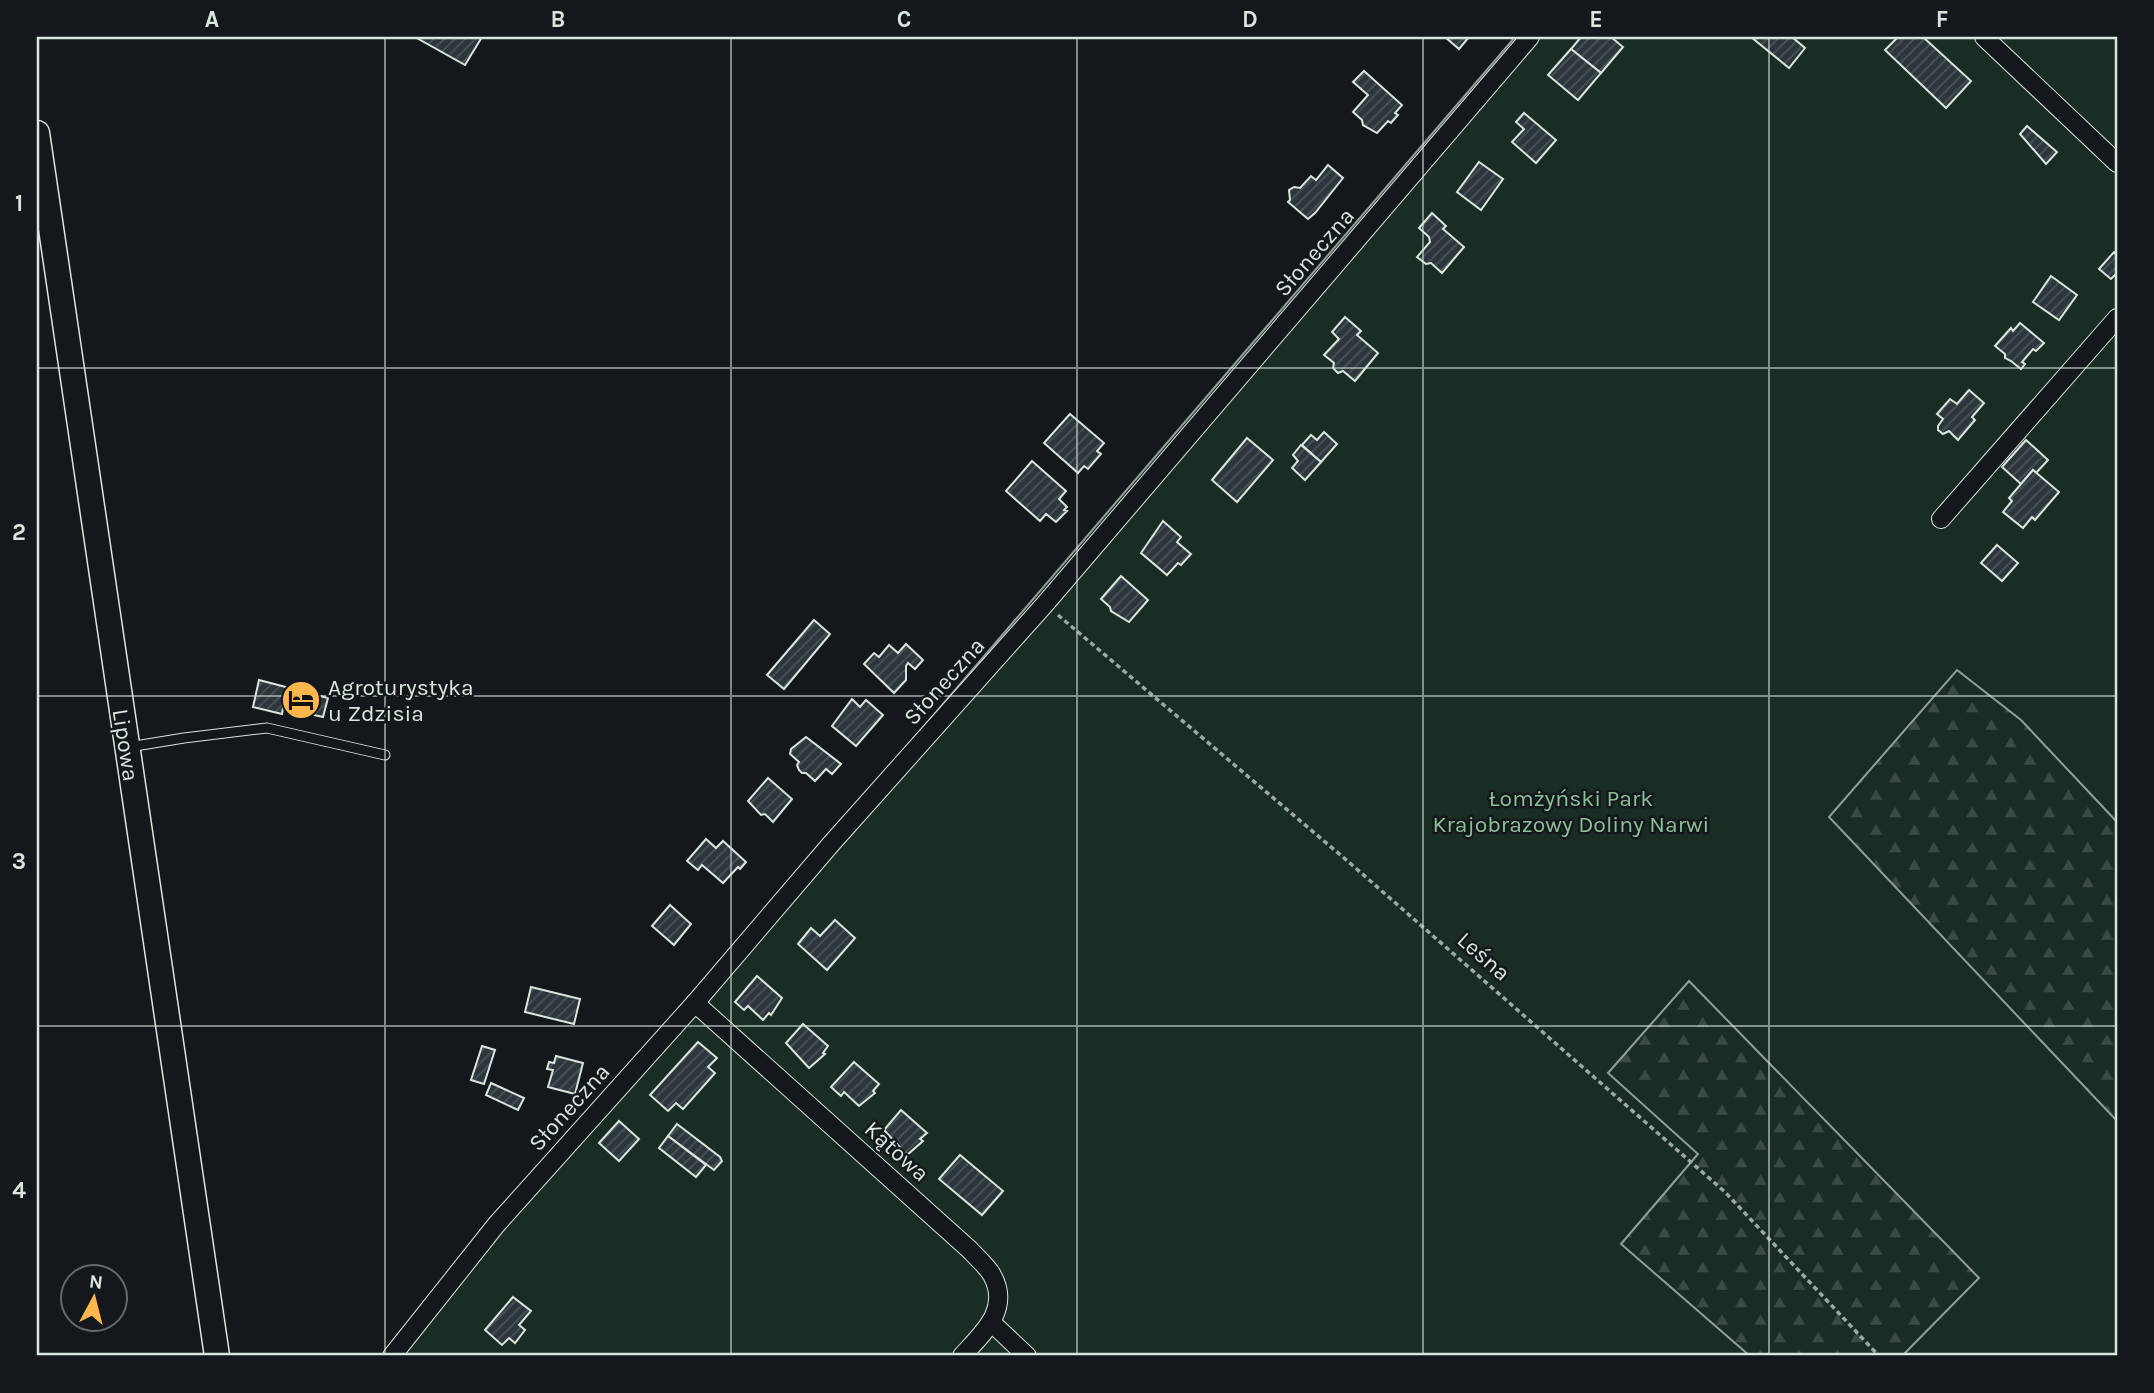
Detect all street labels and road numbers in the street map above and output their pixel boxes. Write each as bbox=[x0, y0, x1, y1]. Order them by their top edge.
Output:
street label: Słoneczna bbox=[1269, 203, 1360, 302]
street label: Słoneczna bbox=[898, 632, 991, 730]
street label: Lipowa bbox=[106, 707, 145, 783]
street label: Leśna bbox=[1452, 926, 1516, 987]
street label: Słoneczna bbox=[523, 1058, 616, 1156]
street label: Kątowa bbox=[859, 1116, 934, 1187]

